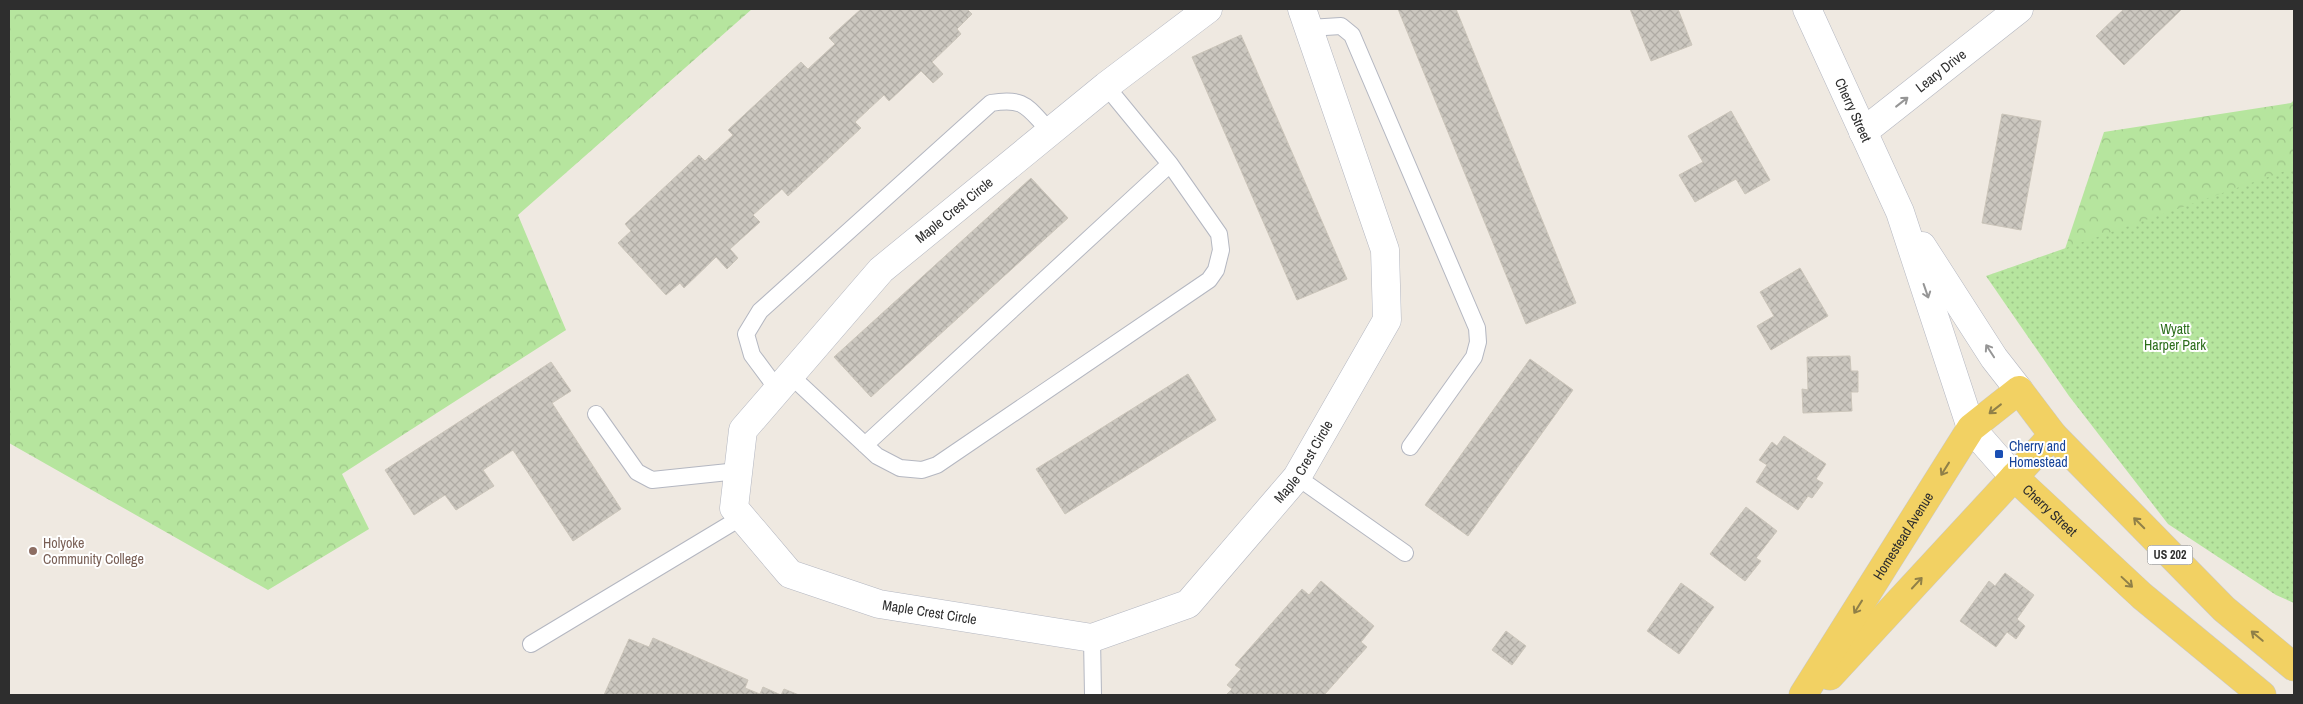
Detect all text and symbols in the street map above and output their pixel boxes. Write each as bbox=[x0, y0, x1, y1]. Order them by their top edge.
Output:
street label: Leary Drive bbox=[1912, 45, 1970, 96]
street label: Cherry Street bbox=[1831, 75, 1876, 145]
one-way arrow bbox=[1895, 97, 1908, 108]
street label: Maple Crest Circle bbox=[911, 173, 997, 247]
one-way arrow bbox=[1922, 283, 1932, 299]
park label: Wyatt Harper Park bbox=[2144, 320, 2206, 354]
one-way arrow bbox=[1985, 344, 1995, 358]
one-way arrow bbox=[1988, 403, 2001, 414]
street label: Maple Crest Circle bbox=[1270, 417, 1337, 507]
place label: Cherry and Homestead bbox=[2009, 437, 2068, 471]
marker: Cherry and Homestead bbox=[1993, 448, 2005, 460]
one-way arrow bbox=[1939, 462, 1950, 476]
street label: Cherry Street bbox=[2019, 480, 2081, 540]
street label: Homestead Avenue bbox=[1869, 489, 1937, 583]
one-way arrow bbox=[2133, 517, 2145, 530]
place label: Holyoke Community College bbox=[43, 534, 144, 568]
marker: Holyoke Community College bbox=[27, 545, 39, 557]
road number: US 202 bbox=[2148, 546, 2192, 564]
one-way arrow bbox=[1911, 576, 1922, 589]
one-way arrow bbox=[2120, 576, 2133, 588]
street label: Maple Crest Circle bbox=[881, 596, 978, 628]
one-way arrow bbox=[1853, 599, 1863, 613]
one-way arrow bbox=[2250, 630, 2263, 641]

